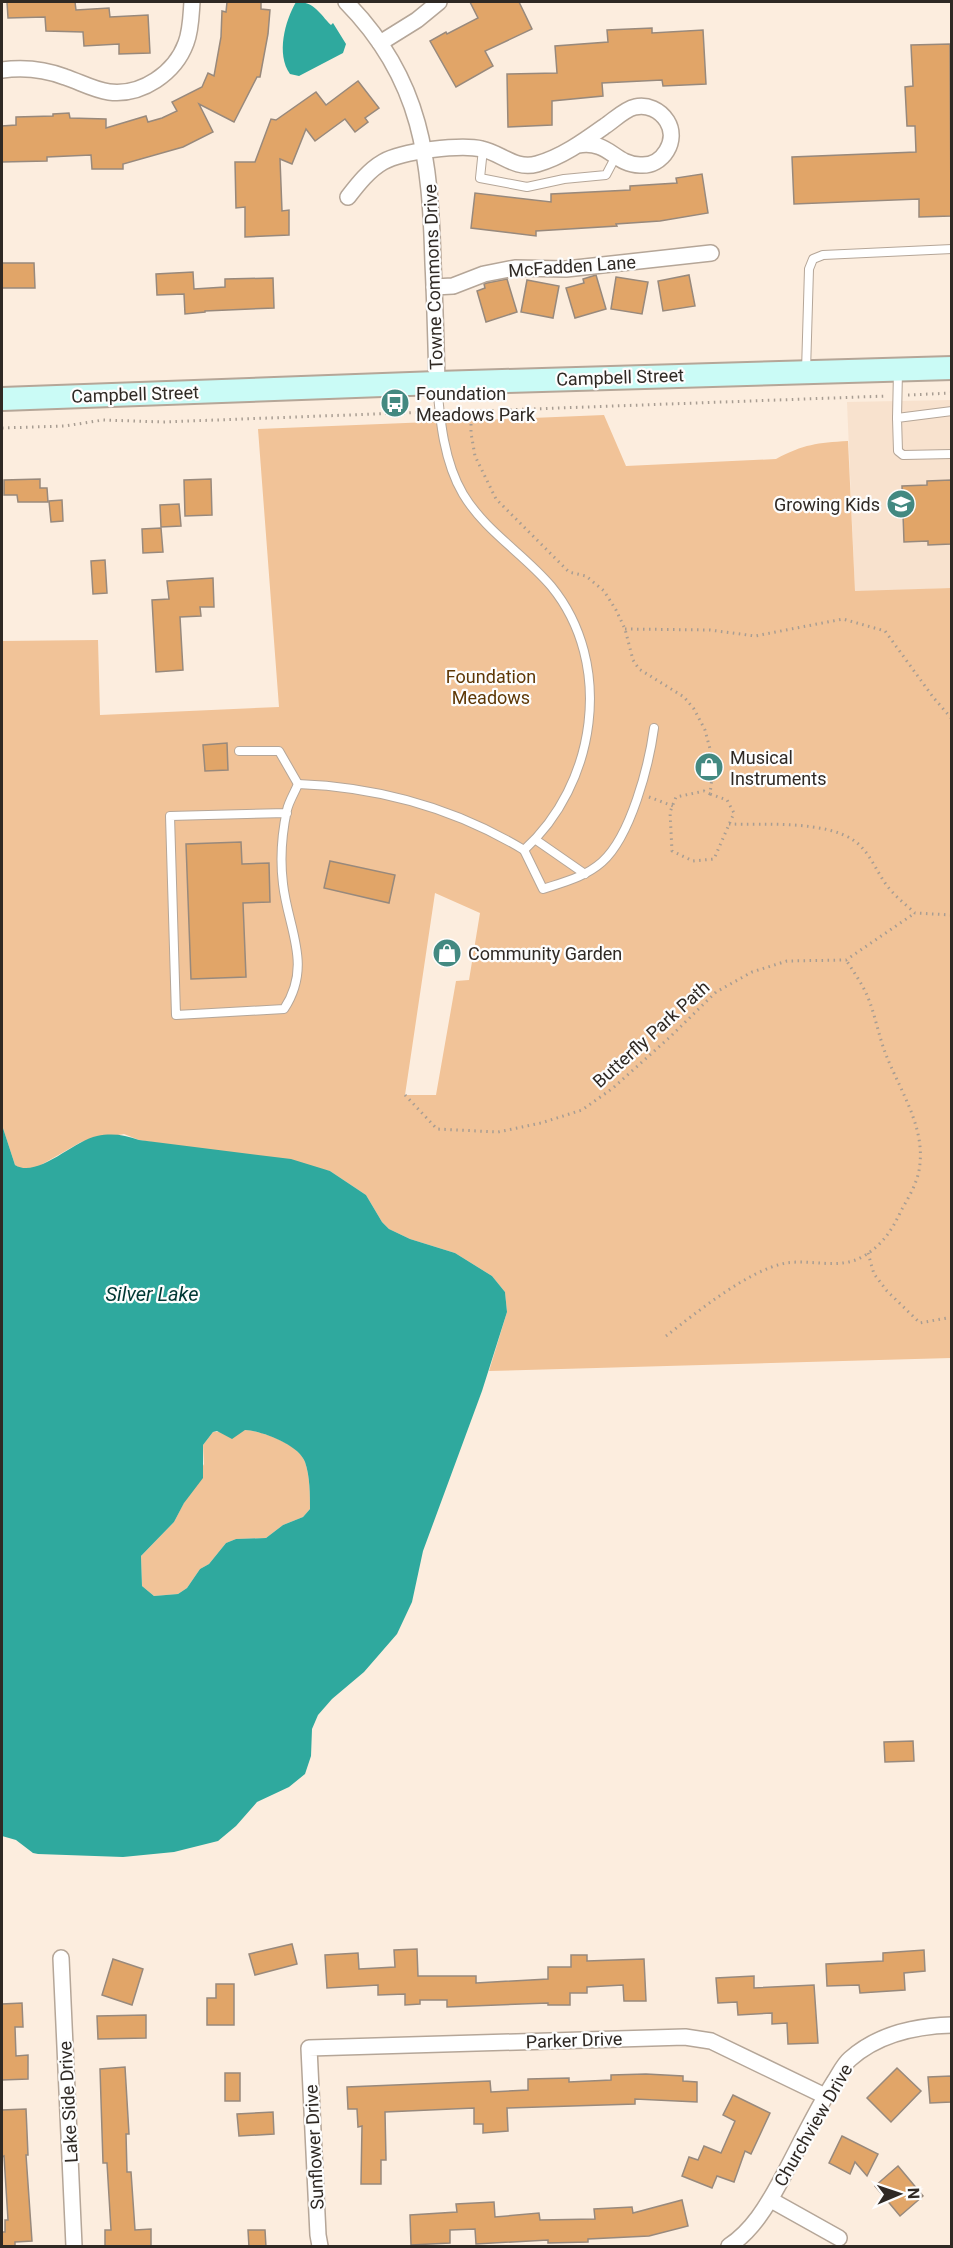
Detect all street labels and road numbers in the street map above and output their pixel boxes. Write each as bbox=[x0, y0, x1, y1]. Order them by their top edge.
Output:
street label: Towne Commons Drive bbox=[419, 184, 447, 370]
street label: McFadden Lane bbox=[508, 251, 636, 281]
street label: Campbell Street bbox=[556, 364, 684, 390]
street label: Campbell Street bbox=[71, 381, 199, 407]
street label: Butterfly Park Path bbox=[588, 976, 714, 1092]
street label: Parker Drive bbox=[525, 2028, 623, 2052]
street label: Lake Side Drive bbox=[54, 2040, 82, 2164]
street label: Churchview Drive bbox=[769, 2060, 857, 2190]
street label: Sunflower Drive bbox=[300, 2084, 328, 2210]

